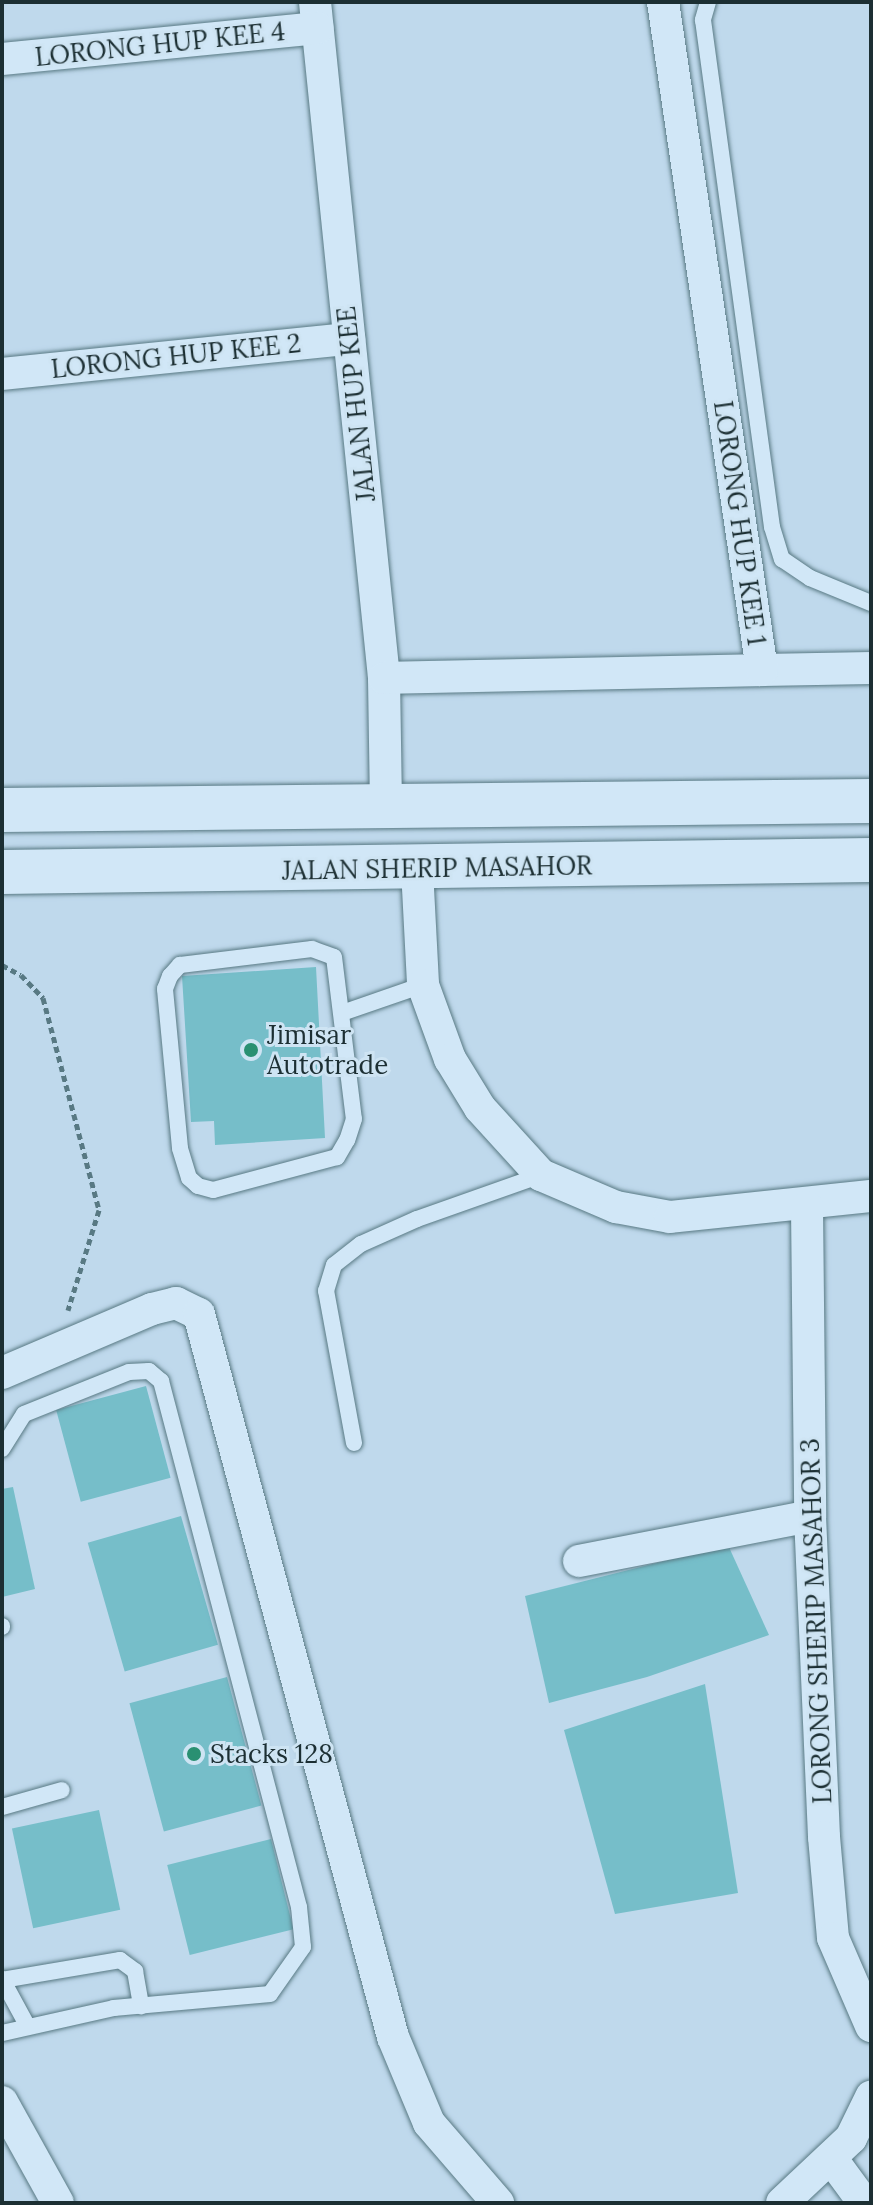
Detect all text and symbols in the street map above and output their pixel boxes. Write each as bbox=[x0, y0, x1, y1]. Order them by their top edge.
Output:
street label: LORONG HUP KEE 4 bbox=[33, 15, 287, 73]
street label: JALAN HUP KEE bbox=[330, 305, 382, 503]
street label: LORONG HUP KEE 2 bbox=[49, 327, 303, 385]
street label: LORONG HUP KEE 1 bbox=[707, 399, 773, 647]
street label: JALAN SHERIP MASAHOR bbox=[282, 850, 592, 886]
place label: Jimisar Autotrade bbox=[267, 1019, 388, 1080]
marker: Jimisar Autotrade bbox=[242, 1041, 260, 1059]
street label: LORONG SHERIP MASAHOR 3 bbox=[794, 1438, 838, 1804]
place label: Stacks 128 bbox=[210, 1738, 333, 1770]
marker: Stacks 128 bbox=[185, 1745, 203, 1763]

